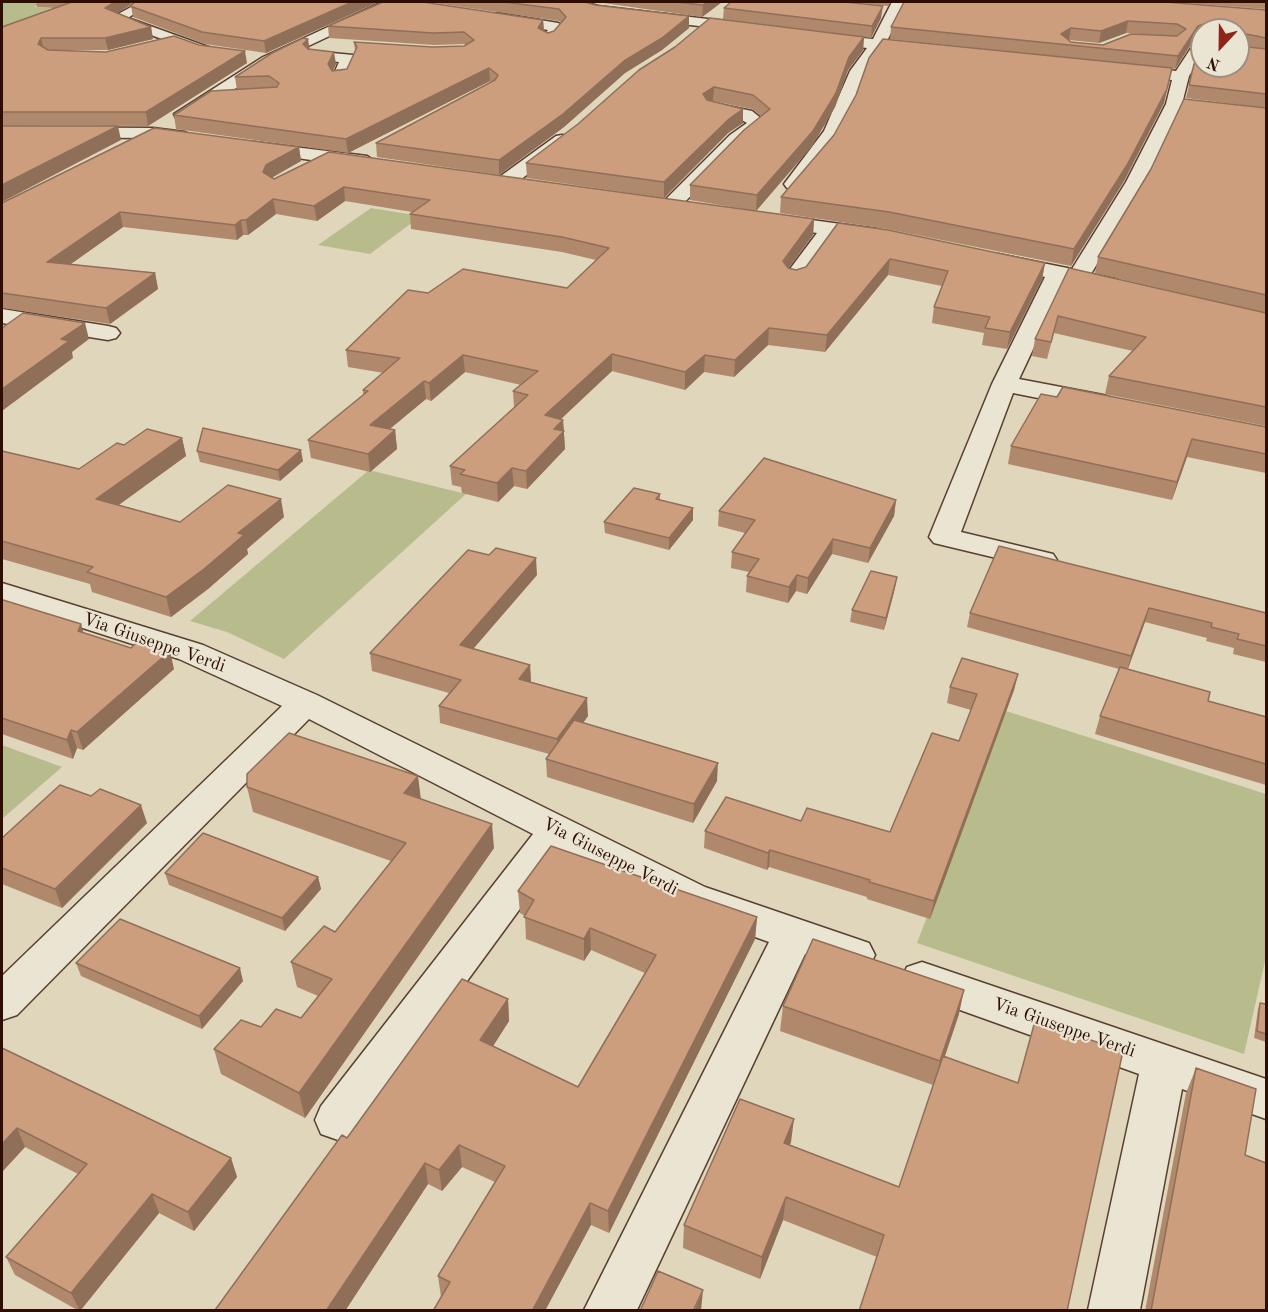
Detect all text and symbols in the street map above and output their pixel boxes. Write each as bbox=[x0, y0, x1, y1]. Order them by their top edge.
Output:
north arrow bbox=[1190, 18, 1250, 78]
text: N bbox=[1205, 53, 1223, 73]
street label: Via Giuseppe Verdi bbox=[80, 608, 228, 678]
street label: Via Giuseppe Verdi bbox=[539, 813, 681, 901]
street label: Via Giuseppe Verdi bbox=[990, 993, 1138, 1063]

